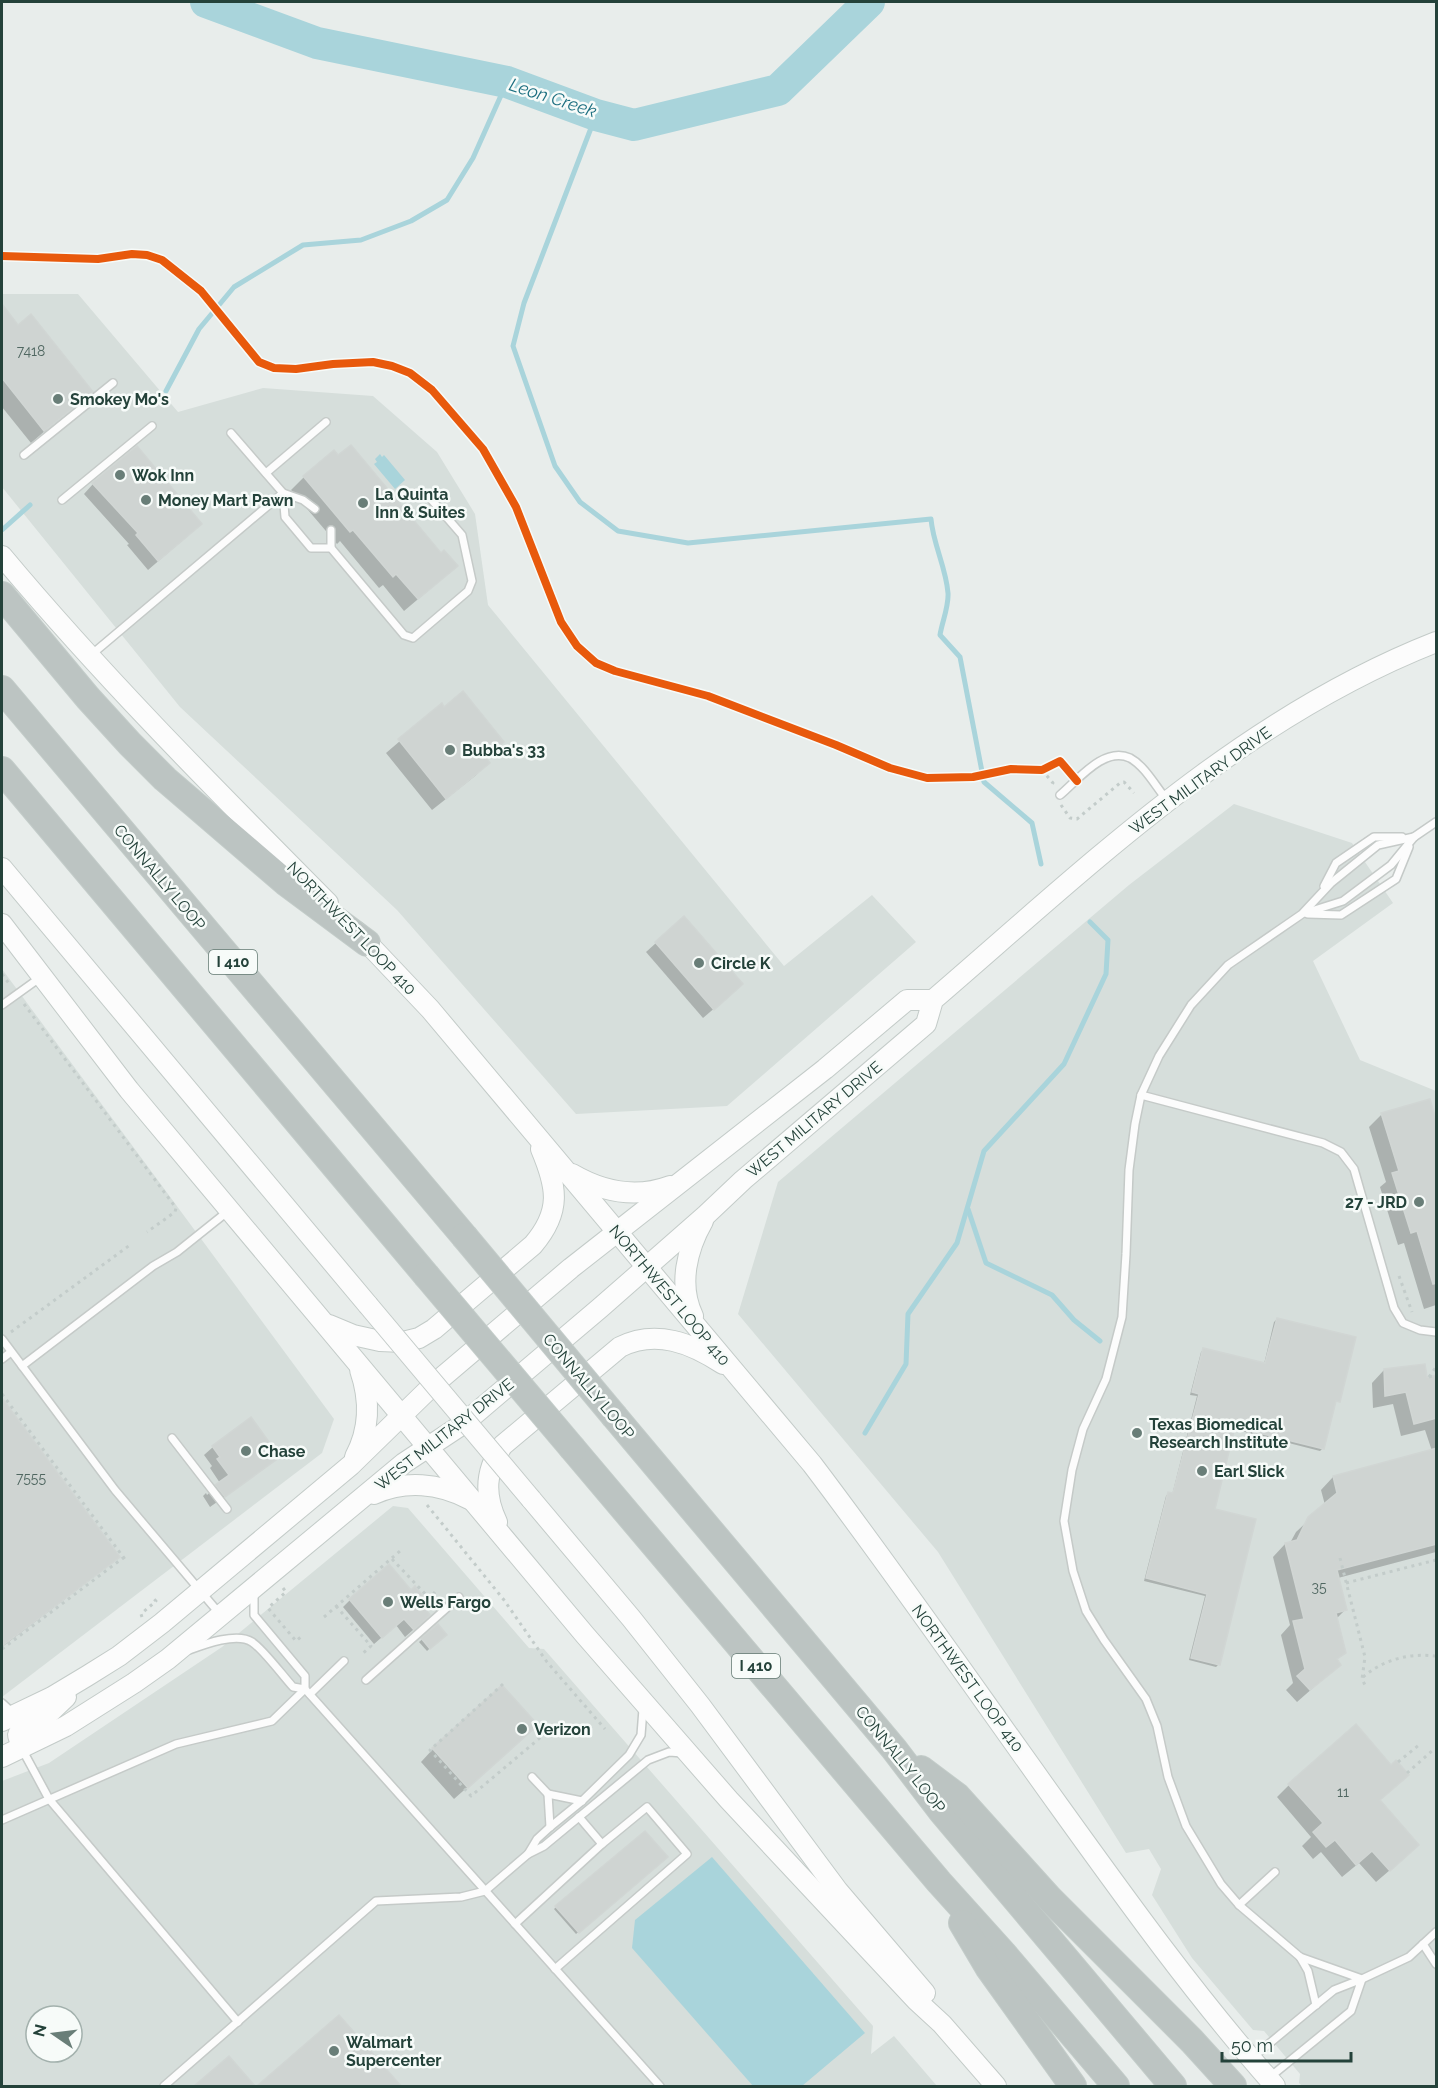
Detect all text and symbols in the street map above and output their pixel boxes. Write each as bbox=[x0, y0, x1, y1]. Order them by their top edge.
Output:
water label: Leon Creek bbox=[507, 74, 600, 122]
house number: 7418 bbox=[17, 343, 45, 359]
place label: Smokey Mo's bbox=[70, 390, 169, 409]
marker: Smokey Mo's bbox=[51, 392, 65, 406]
place label: Wok Inn bbox=[132, 466, 194, 485]
marker: Wok Inn bbox=[113, 468, 127, 482]
place label: La Quinta Inn & Suites bbox=[375, 485, 465, 522]
place label: Money Mart Pawn bbox=[158, 491, 294, 510]
marker: Money Mart Pawn bbox=[139, 493, 153, 507]
marker: La Quinta Inn & Suites bbox=[356, 496, 370, 510]
street label: WEST MILITARY DRIVE bbox=[1126, 722, 1275, 838]
place label: Bubba's 33 bbox=[462, 741, 545, 760]
marker: Bubba's 33 bbox=[443, 743, 457, 757]
street label: CONNALLY LOOP bbox=[110, 821, 209, 934]
street label: NORTHWEST LOOP 410 bbox=[283, 858, 420, 999]
road number: I 410 bbox=[209, 950, 257, 974]
place label: Circle K bbox=[711, 954, 771, 973]
marker: Circle K bbox=[692, 956, 706, 970]
street label: WEST MILITARY DRIVE bbox=[743, 1057, 886, 1182]
place label: 27 - JRD bbox=[1345, 1193, 1407, 1212]
marker: 27 - JRD bbox=[1412, 1195, 1426, 1209]
street label: NORTHWEST LOOP 410 bbox=[605, 1221, 734, 1369]
street label: CONNALLY LOOP bbox=[539, 1330, 638, 1443]
street label: WEST MILITARY DRIVE bbox=[371, 1374, 518, 1494]
place label: Texas Biomedical Research Institute bbox=[1149, 1415, 1289, 1452]
marker: Texas Biomedical Research Institute bbox=[1130, 1426, 1144, 1440]
place label: Chase bbox=[258, 1442, 306, 1461]
marker: Chase bbox=[239, 1444, 253, 1458]
place label: Earl Slick bbox=[1214, 1462, 1284, 1481]
marker: Earl Slick bbox=[1195, 1464, 1209, 1478]
house number: 7555 bbox=[16, 1470, 46, 1486]
house number: 35 bbox=[1311, 1579, 1327, 1595]
place label: Wells Fargo bbox=[400, 1593, 491, 1612]
marker: Wells Fargo bbox=[381, 1595, 395, 1609]
street label: NORTHWEST LOOP 410 bbox=[908, 1601, 1027, 1756]
road number: I 410 bbox=[732, 1654, 780, 1678]
street label: CONNALLY LOOP bbox=[852, 1702, 950, 1817]
place label: Verizon bbox=[534, 1720, 591, 1739]
marker: Verizon bbox=[515, 1722, 529, 1736]
house number: 11 bbox=[1337, 1784, 1349, 1800]
north arrow bbox=[24, 2004, 84, 2064]
text: N bbox=[29, 2022, 51, 2039]
scale bar bbox=[1222, 2025, 1351, 2063]
place label: Walmart Supercenter bbox=[346, 2033, 441, 2070]
text: 50 m bbox=[1231, 2035, 1273, 2056]
marker: Walmart Supercenter bbox=[327, 2044, 341, 2058]

